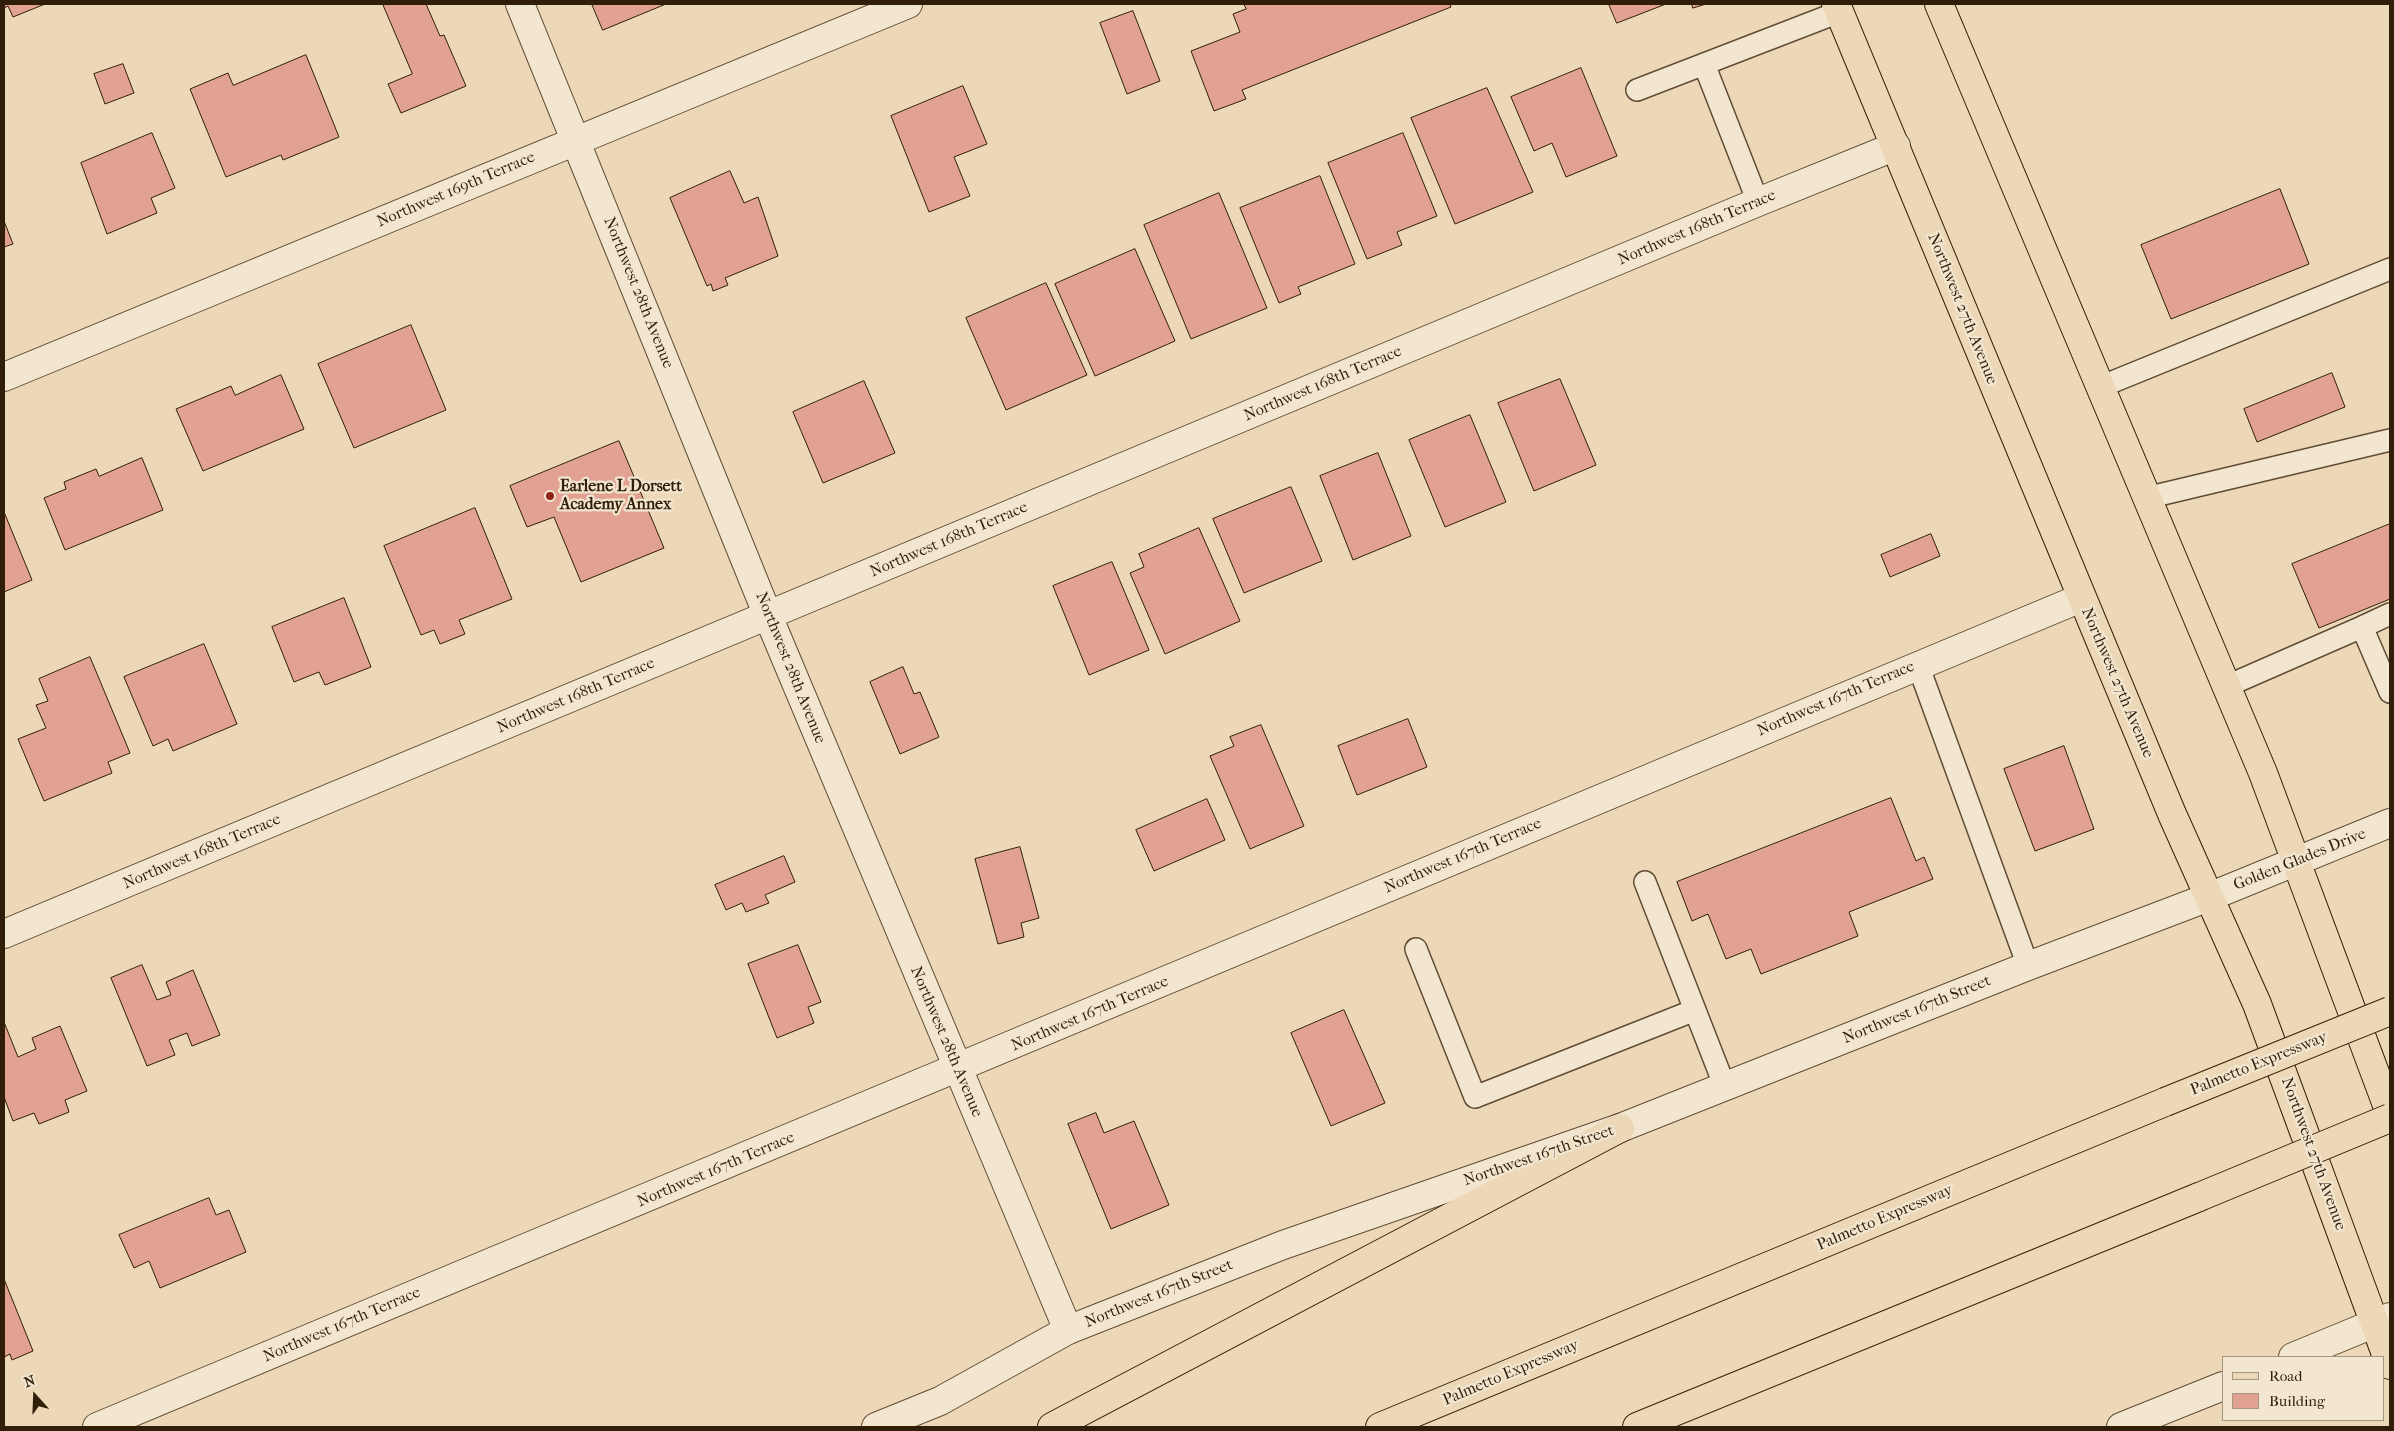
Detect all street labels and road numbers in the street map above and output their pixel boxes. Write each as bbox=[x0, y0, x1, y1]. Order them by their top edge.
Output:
street label: Northwest 169th Terrace bbox=[374, 148, 538, 232]
street label: Northwest 168th Terrace bbox=[1615, 186, 1779, 270]
street label: Northwest 28th Avenue bbox=[599, 214, 677, 372]
street label: Northwest 27th Avenue bbox=[1923, 231, 2001, 387]
street label: Northwest 168th Terrace bbox=[1241, 342, 1405, 426]
street label: Northwest 168th Terrace bbox=[867, 498, 1031, 582]
street label: Northwest 28th Avenue bbox=[751, 589, 829, 747]
street label: Northwest 27th Avenue bbox=[2077, 605, 2157, 761]
street label: Northwest 168th Terrace bbox=[494, 654, 658, 738]
street label: Northwest 167th Terrace bbox=[1754, 657, 1918, 741]
street label: Northwest 168th Terrace bbox=[120, 810, 284, 894]
street label: Northwest 167th Terrace bbox=[1381, 814, 1545, 898]
street label: Golden Glades Drive bbox=[2231, 825, 2369, 895]
street label: Northwest 28th Avenue bbox=[906, 964, 986, 1120]
street label: Northwest 167th Terrace bbox=[1008, 972, 1172, 1056]
street label: Northwest 167th Street bbox=[1840, 972, 1994, 1048]
street label: Palmetto Expressway bbox=[2188, 1028, 2330, 1100]
street label: Northwest 27th Avenue bbox=[2276, 1075, 2350, 1233]
street label: Northwest 167th Street bbox=[1461, 1121, 1617, 1191]
street label: Northwest 167th Terrace bbox=[634, 1128, 798, 1212]
street label: Palmetto Expressway bbox=[1814, 1181, 1956, 1255]
street label: Northwest 167th Street bbox=[1082, 1256, 1236, 1332]
street label: Northwest 167th Terrace bbox=[260, 1283, 424, 1367]
street label: Palmetto Expressway bbox=[1440, 1336, 1582, 1410]

